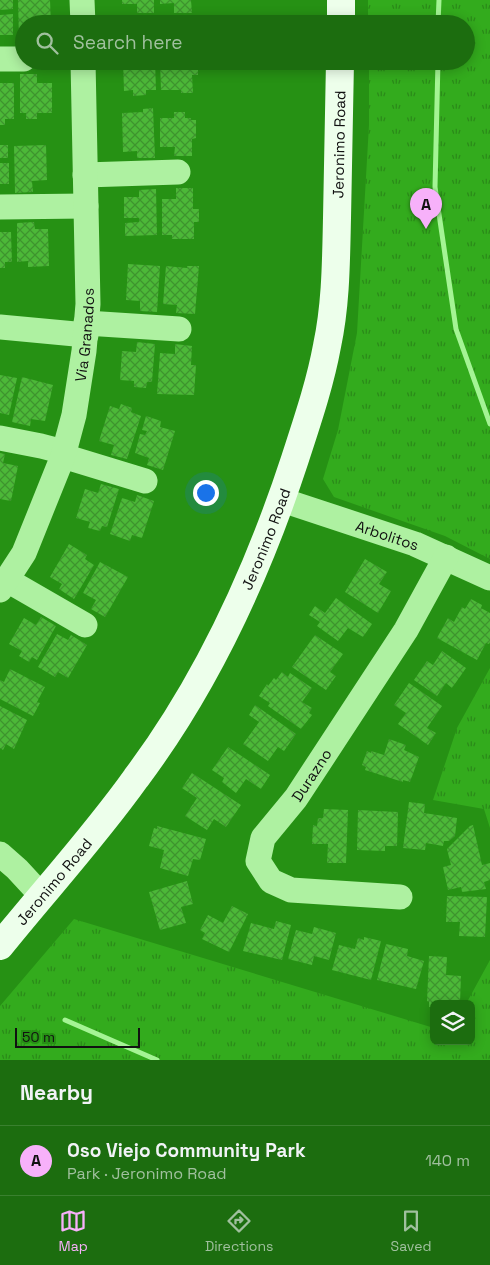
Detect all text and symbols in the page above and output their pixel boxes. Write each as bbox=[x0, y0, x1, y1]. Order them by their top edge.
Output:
search box bbox=[15, 15, 475, 70]
icon: search bbox=[33, 29, 61, 57]
text: Search here bbox=[73, 30, 183, 55]
street label: Jeronimo Road bbox=[328, 90, 349, 198]
pin: A bbox=[410, 188, 442, 229]
street label: Via Granados bbox=[70, 288, 98, 383]
your location bbox=[193, 480, 219, 506]
street label: Jeronimo Road bbox=[237, 485, 294, 593]
street label: Arbolitos bbox=[353, 516, 421, 554]
street label: Durazno bbox=[287, 745, 335, 805]
street label: Jeronimo Road bbox=[12, 834, 96, 929]
map controls bbox=[430, 1000, 475, 1045]
button: layers bbox=[430, 1000, 475, 1045]
scale bar bbox=[15, 1025, 140, 1048]
text: 50 m bbox=[22, 1028, 55, 1046]
text: Nearby bbox=[20, 1079, 93, 1106]
text: Oso Viejo Community Park bbox=[67, 1138, 306, 1163]
text: A bbox=[31, 1150, 41, 1171]
text: 140 m bbox=[425, 1150, 470, 1171]
text: Park · Jeronimo Road bbox=[67, 1163, 226, 1184]
tab: Map bbox=[59, 1207, 88, 1255]
tab: Directions bbox=[205, 1207, 273, 1255]
tab: Saved bbox=[391, 1207, 431, 1255]

